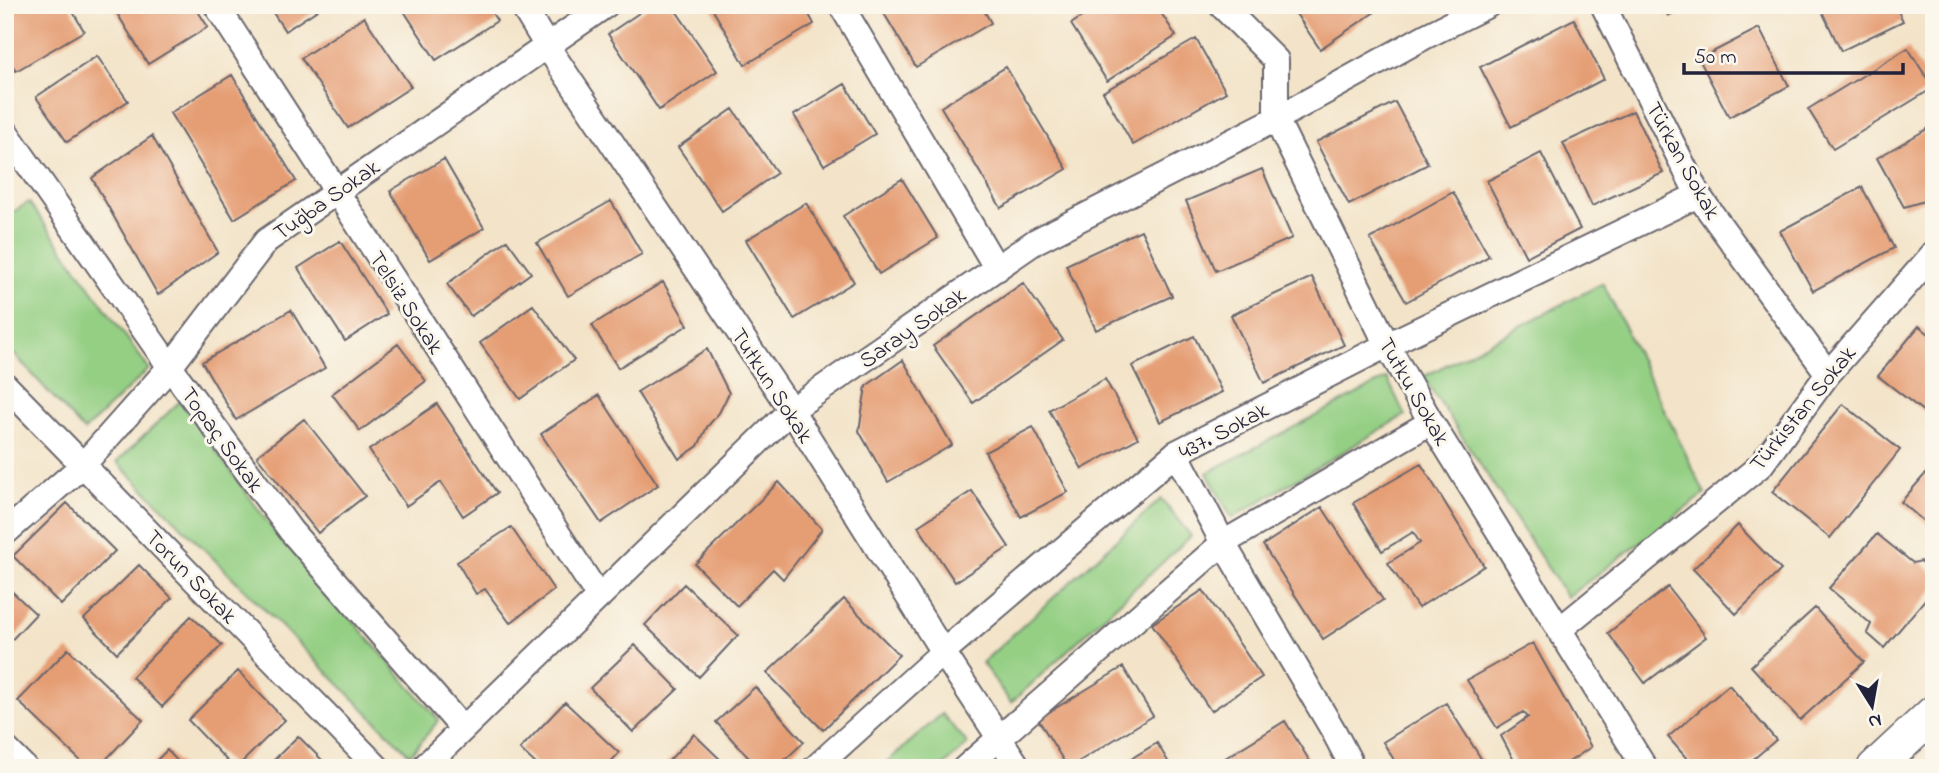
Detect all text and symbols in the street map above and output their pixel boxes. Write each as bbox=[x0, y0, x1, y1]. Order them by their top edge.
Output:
scale bar bbox=[1684, 32, 1902, 76]
text: 50 m bbox=[1694, 43, 1737, 73]
street label: Türkan Sokak bbox=[1636, 96, 1728, 227]
street label: Tuğba Sokak bbox=[267, 152, 389, 251]
street label: Telsiz Sokak bbox=[359, 245, 451, 362]
street label: Saray Sokak bbox=[853, 279, 976, 380]
street label: Tutkun Sokak bbox=[721, 322, 821, 451]
street label: Tutku Sokak bbox=[1369, 332, 1458, 453]
street label: Türkistan Sokak bbox=[1743, 339, 1866, 480]
street label: Topaç Sokak bbox=[171, 381, 271, 501]
street label: 437. Sokak bbox=[1173, 394, 1276, 470]
street label: Torun Sokak bbox=[137, 523, 244, 633]
north arrow bbox=[1838, 672, 1908, 742]
text: N bbox=[1866, 706, 1884, 735]

